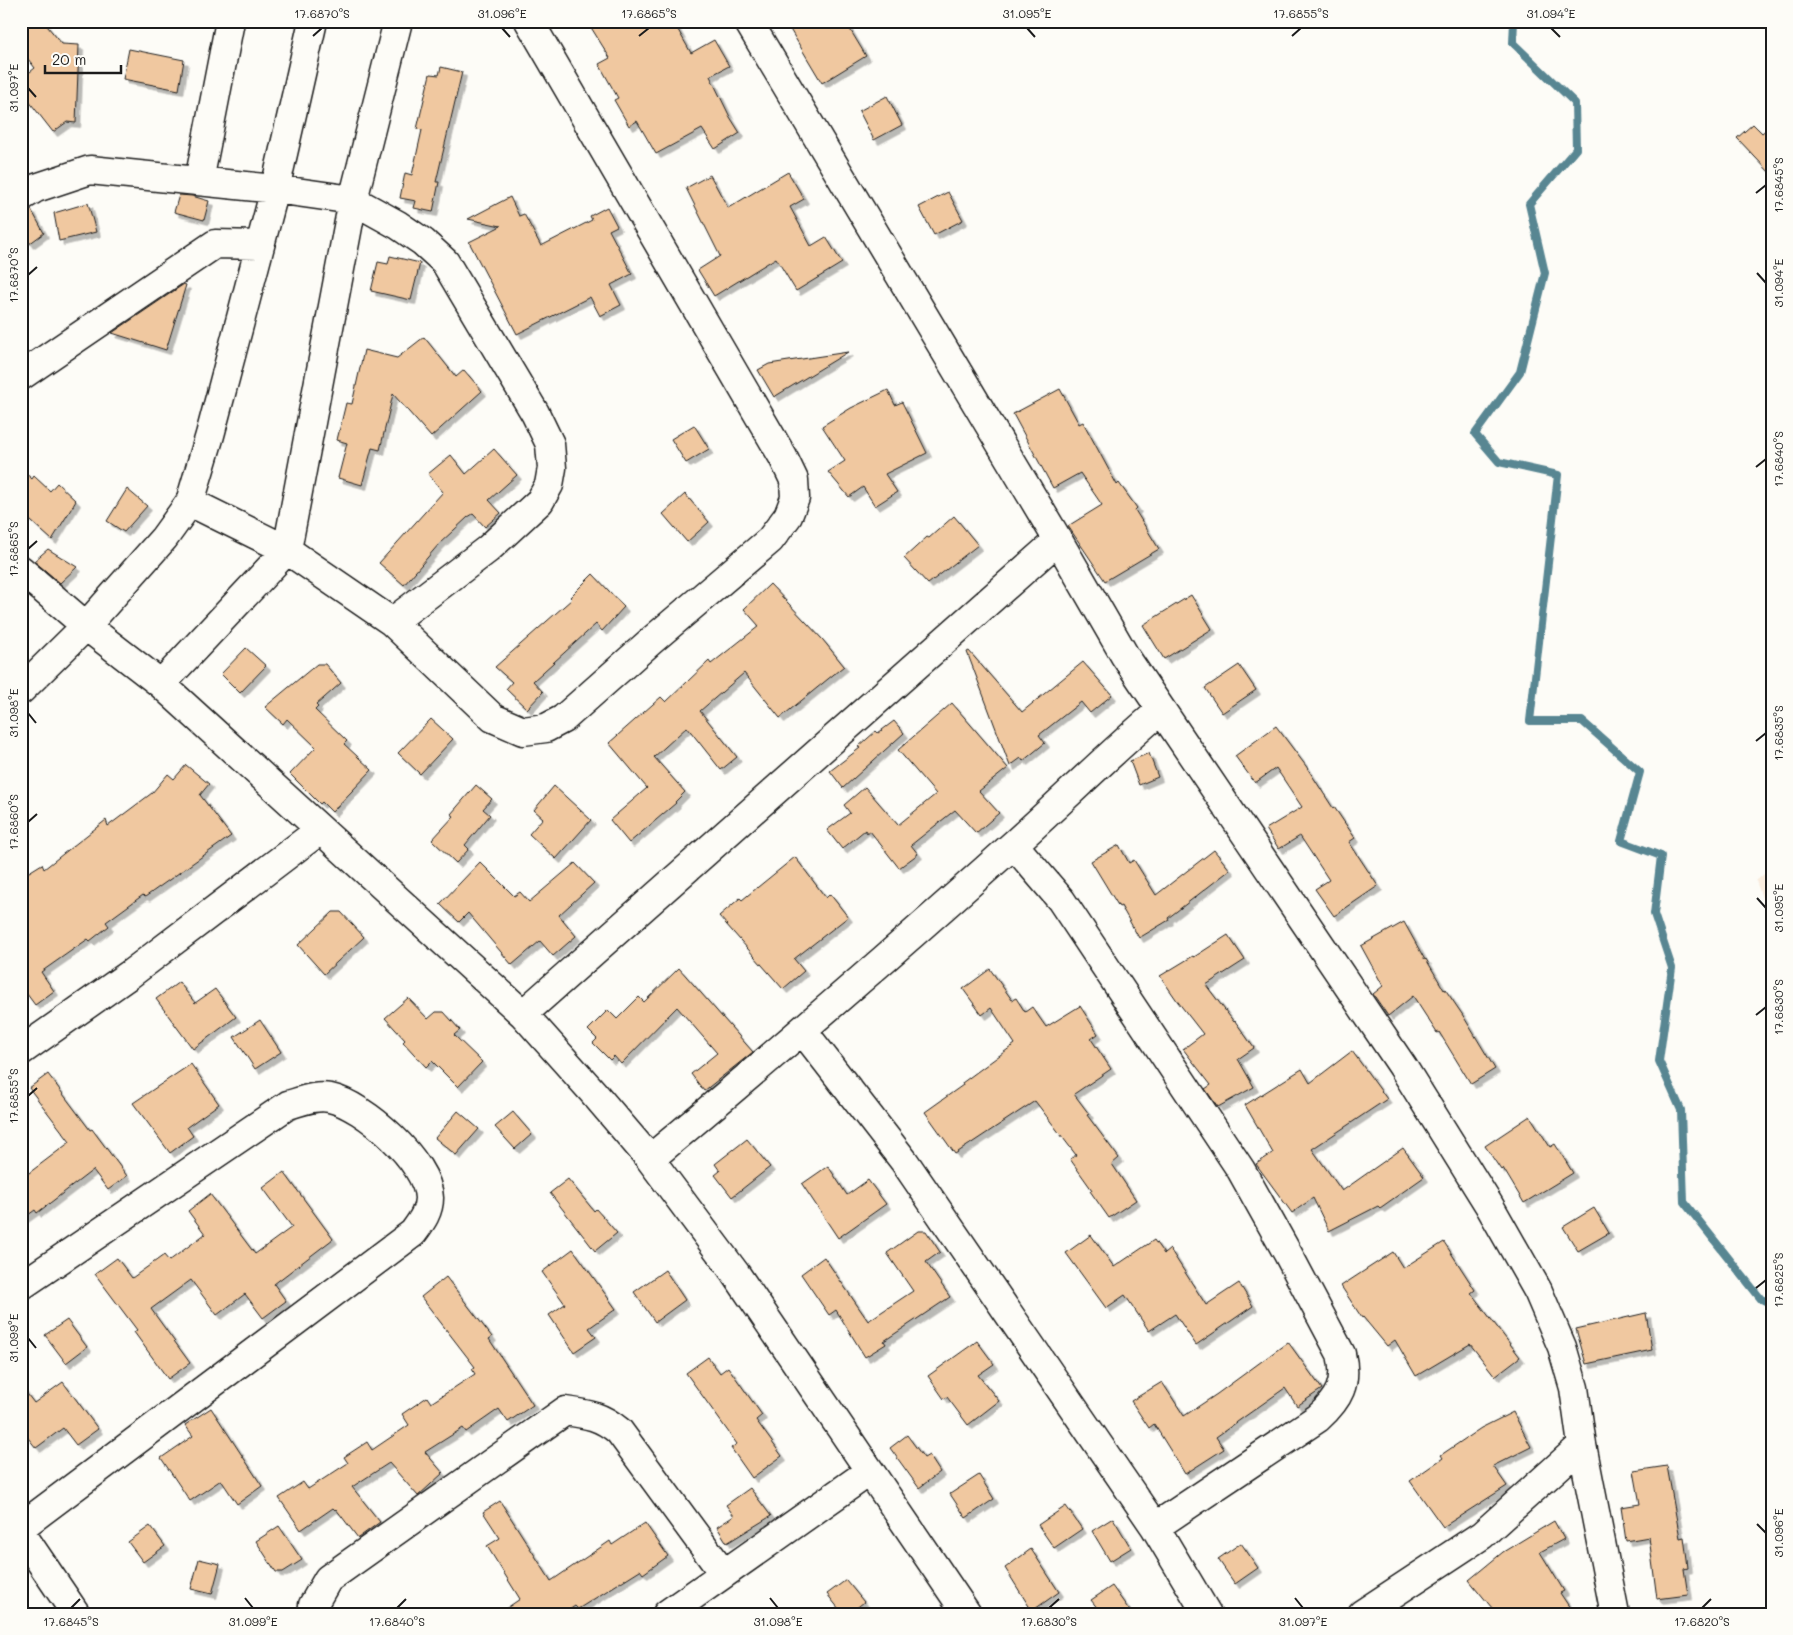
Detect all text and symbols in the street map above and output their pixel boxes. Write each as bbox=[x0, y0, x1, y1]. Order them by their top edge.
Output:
text: 17.6870°S bbox=[294, 5, 350, 21]
text: 31.096°E bbox=[477, 5, 527, 21]
text: 17.6865°S bbox=[621, 5, 677, 21]
text: 31.095°E bbox=[1003, 5, 1052, 21]
text: 17.6855°S bbox=[1273, 5, 1329, 21]
text: 31.094°E bbox=[1527, 5, 1576, 21]
scale bar bbox=[45, 42, 121, 74]
text: 20 m bbox=[52, 49, 86, 69]
text: 31.097°E bbox=[5, 64, 21, 112]
text: 17.6845°S bbox=[1770, 157, 1786, 213]
text: 17.6870°S bbox=[5, 247, 21, 303]
text: 31.094°E bbox=[1770, 258, 1786, 307]
text: 17.6840°S bbox=[1770, 431, 1786, 487]
text: 17.6865°S bbox=[5, 521, 21, 577]
text: 31.098°E bbox=[5, 688, 21, 738]
text: 17.6835°S bbox=[1770, 705, 1786, 761]
text: 17.6860°S bbox=[5, 794, 21, 850]
text: 31.095°E bbox=[1770, 883, 1786, 932]
text: 17.6830°S bbox=[1770, 979, 1786, 1035]
text: 17.6855°S bbox=[5, 1068, 21, 1124]
text: 17.6825°S bbox=[1770, 1252, 1786, 1308]
text: 31.099°E bbox=[5, 1313, 21, 1363]
text: 31.096°E bbox=[1770, 1508, 1786, 1558]
text: 17.6845°S bbox=[43, 1613, 99, 1629]
text: 31.099°E bbox=[228, 1613, 278, 1629]
text: 17.6840°S bbox=[369, 1613, 425, 1629]
text: 31.098°E bbox=[753, 1613, 803, 1629]
text: 17.6830°S bbox=[1021, 1613, 1077, 1629]
text: 31.097°E bbox=[1279, 1613, 1327, 1629]
text: 17.6820°S bbox=[1674, 1613, 1730, 1629]

